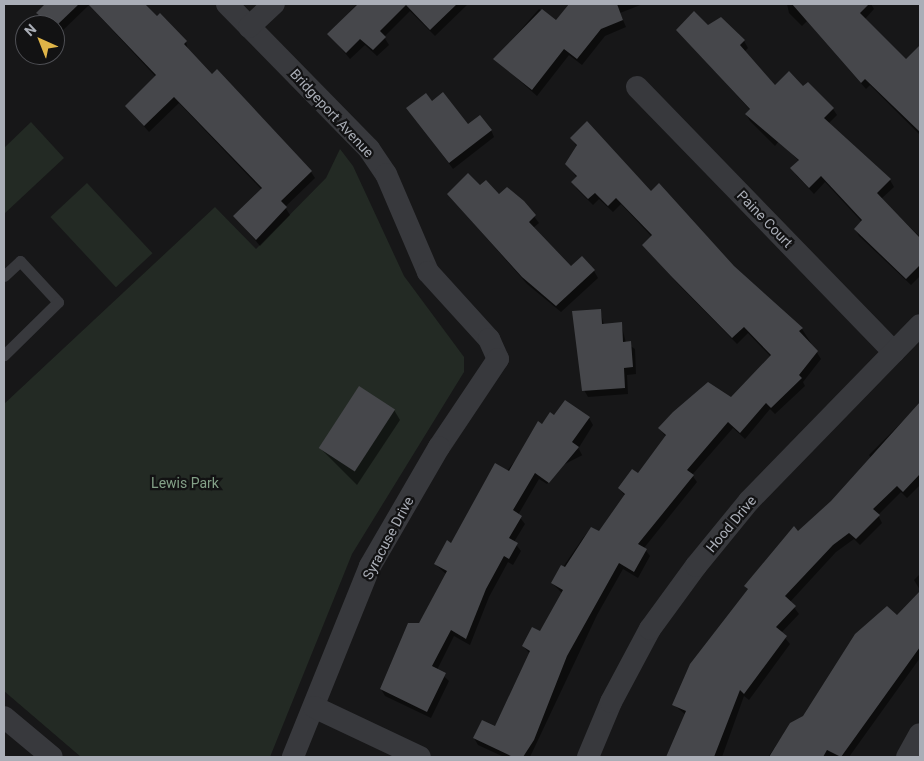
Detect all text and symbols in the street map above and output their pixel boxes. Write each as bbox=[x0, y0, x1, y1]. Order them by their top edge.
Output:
north arrow bbox=[15, 15, 65, 65]
text: N bbox=[21, 21, 39, 39]
street label: Bridgeport Avenue bbox=[287, 65, 377, 161]
street label: Paine Court bbox=[734, 187, 796, 251]
park label: Lewis Park bbox=[151, 475, 219, 491]
street label: Hood Drive bbox=[702, 492, 760, 556]
street label: Syracuse Drive bbox=[359, 494, 417, 582]

